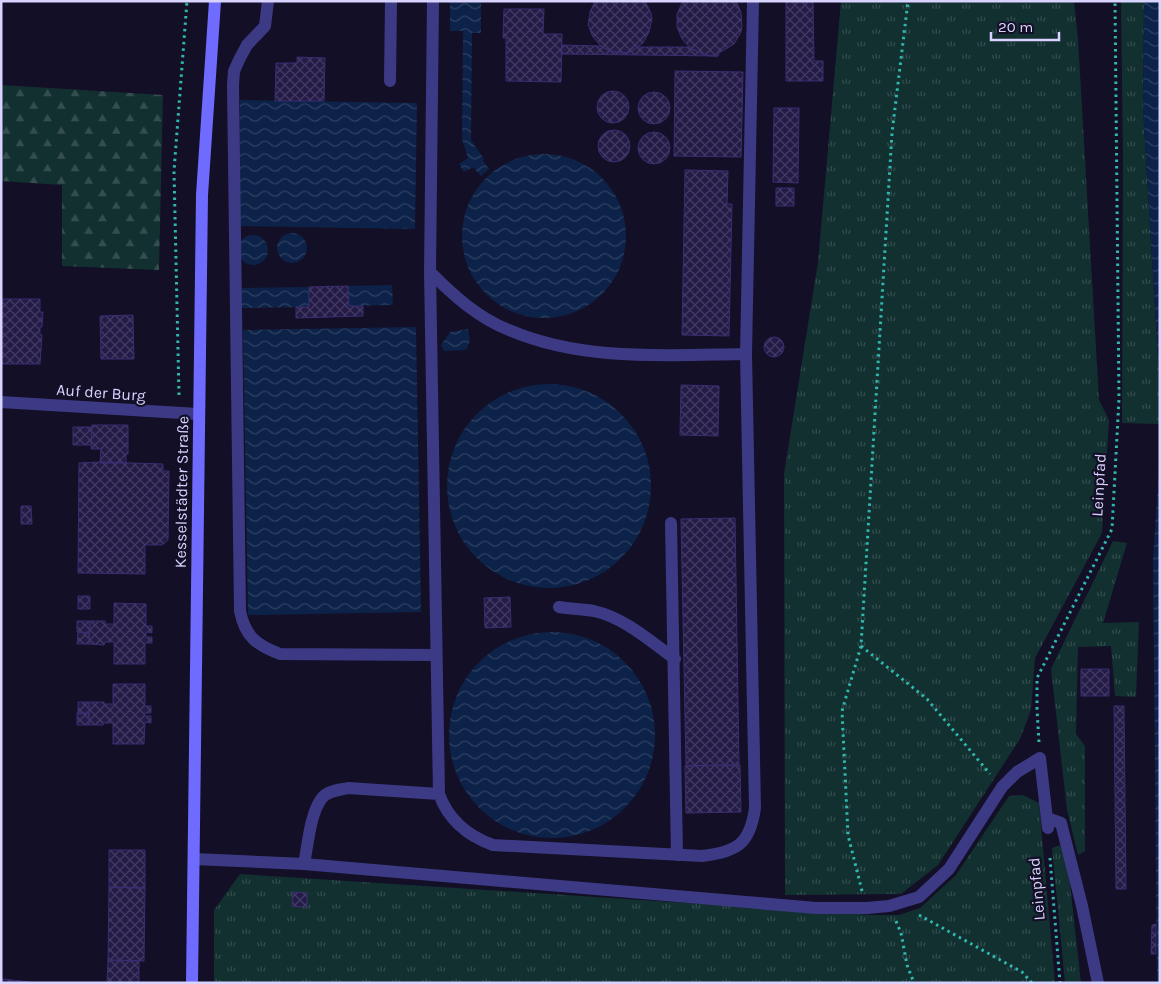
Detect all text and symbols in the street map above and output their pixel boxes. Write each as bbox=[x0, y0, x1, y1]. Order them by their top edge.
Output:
scale bar bbox=[991, 10, 1058, 42]
text: 20 m bbox=[998, 18, 1033, 36]
street label: Auf der Burg bbox=[56, 380, 146, 405]
street label: Kesselstädter Straße bbox=[171, 416, 192, 568]
street label: Leinpfad bbox=[1087, 453, 1110, 517]
street label: Leinpfad bbox=[1024, 857, 1049, 921]

